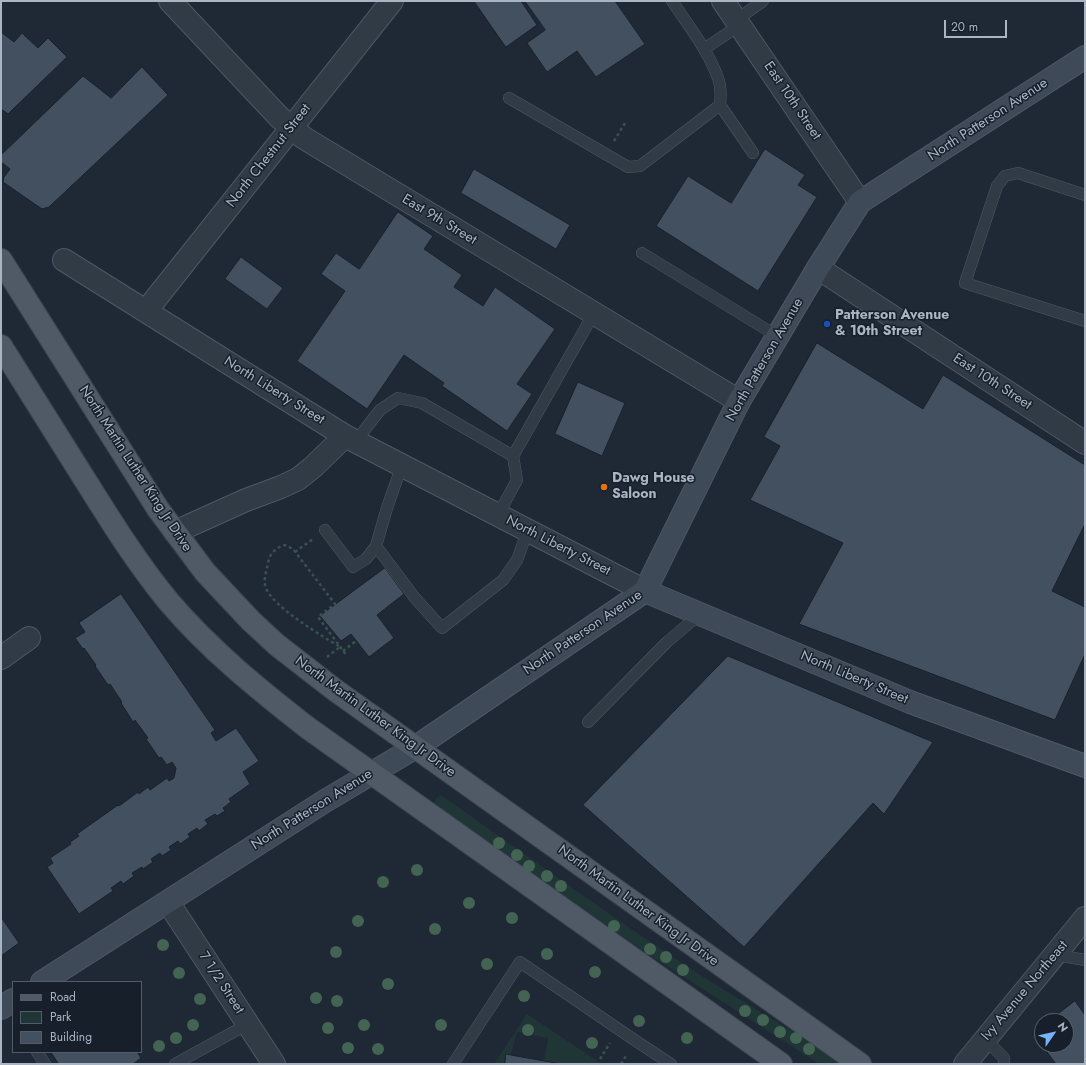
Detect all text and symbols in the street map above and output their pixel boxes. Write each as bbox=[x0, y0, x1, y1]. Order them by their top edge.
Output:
scale bar bbox=[946, 12, 1009, 38]
text: 20 m bbox=[951, 18, 978, 36]
street label: East 10th Street bbox=[760, 59, 824, 143]
street label: North Patterson Avenue bbox=[925, 75, 1051, 165]
street label: North Chestnut Street bbox=[223, 101, 315, 211]
street label: East 9th Street bbox=[399, 191, 479, 249]
street label: North Patterson Avenue bbox=[723, 295, 807, 425]
place label: Patterson Avenue & 10th Street bbox=[835, 308, 949, 340]
marker: Patterson Avenue & 10th Street bbox=[822, 319, 832, 329]
street label: East 10th Street bbox=[949, 350, 1035, 414]
street label: North Liberty Street bbox=[221, 353, 327, 429]
street label: North Martin Luther King Jr Drive bbox=[75, 383, 195, 555]
place label: Dawg House Saloon bbox=[612, 471, 695, 504]
marker: Dawg House Saloon bbox=[599, 482, 609, 492]
street label: North Liberty Street bbox=[503, 512, 613, 580]
street label: North Patterson Avenue bbox=[521, 587, 645, 679]
street label: North Liberty Street bbox=[798, 648, 910, 708]
street label: North Martin Luther King Jr Drive bbox=[291, 653, 459, 781]
street label: North Patterson Avenue bbox=[248, 766, 376, 854]
street label: North Martin Luther King Jr Drive bbox=[554, 842, 722, 970]
street label: Ivy Avenue Northeast bbox=[978, 938, 1072, 1044]
street label: 7 1/2 Street bbox=[195, 949, 247, 1017]
legend bbox=[12, 981, 142, 1053]
text: Road bbox=[50, 988, 76, 1006]
text: Park bbox=[50, 1008, 71, 1026]
north arrow bbox=[1034, 1013, 1074, 1053]
text: Building bbox=[50, 1028, 92, 1046]

